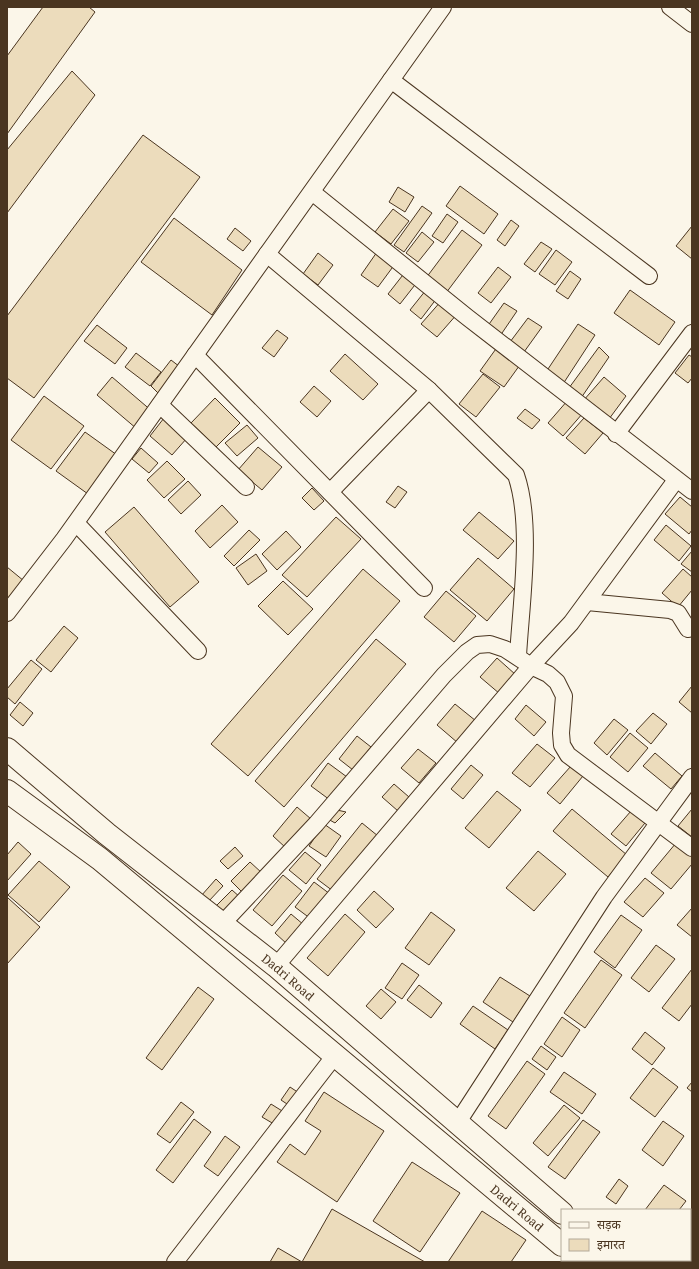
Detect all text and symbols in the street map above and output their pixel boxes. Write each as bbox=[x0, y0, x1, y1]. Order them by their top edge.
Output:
street label: Dadri Road bbox=[258, 950, 319, 1005]
street label: Dadri Road bbox=[487, 1180, 548, 1235]
legend bbox=[561, 1209, 691, 1261]
text: सड़क bbox=[597, 1216, 622, 1233]
text: इमारत bbox=[597, 1236, 626, 1253]

